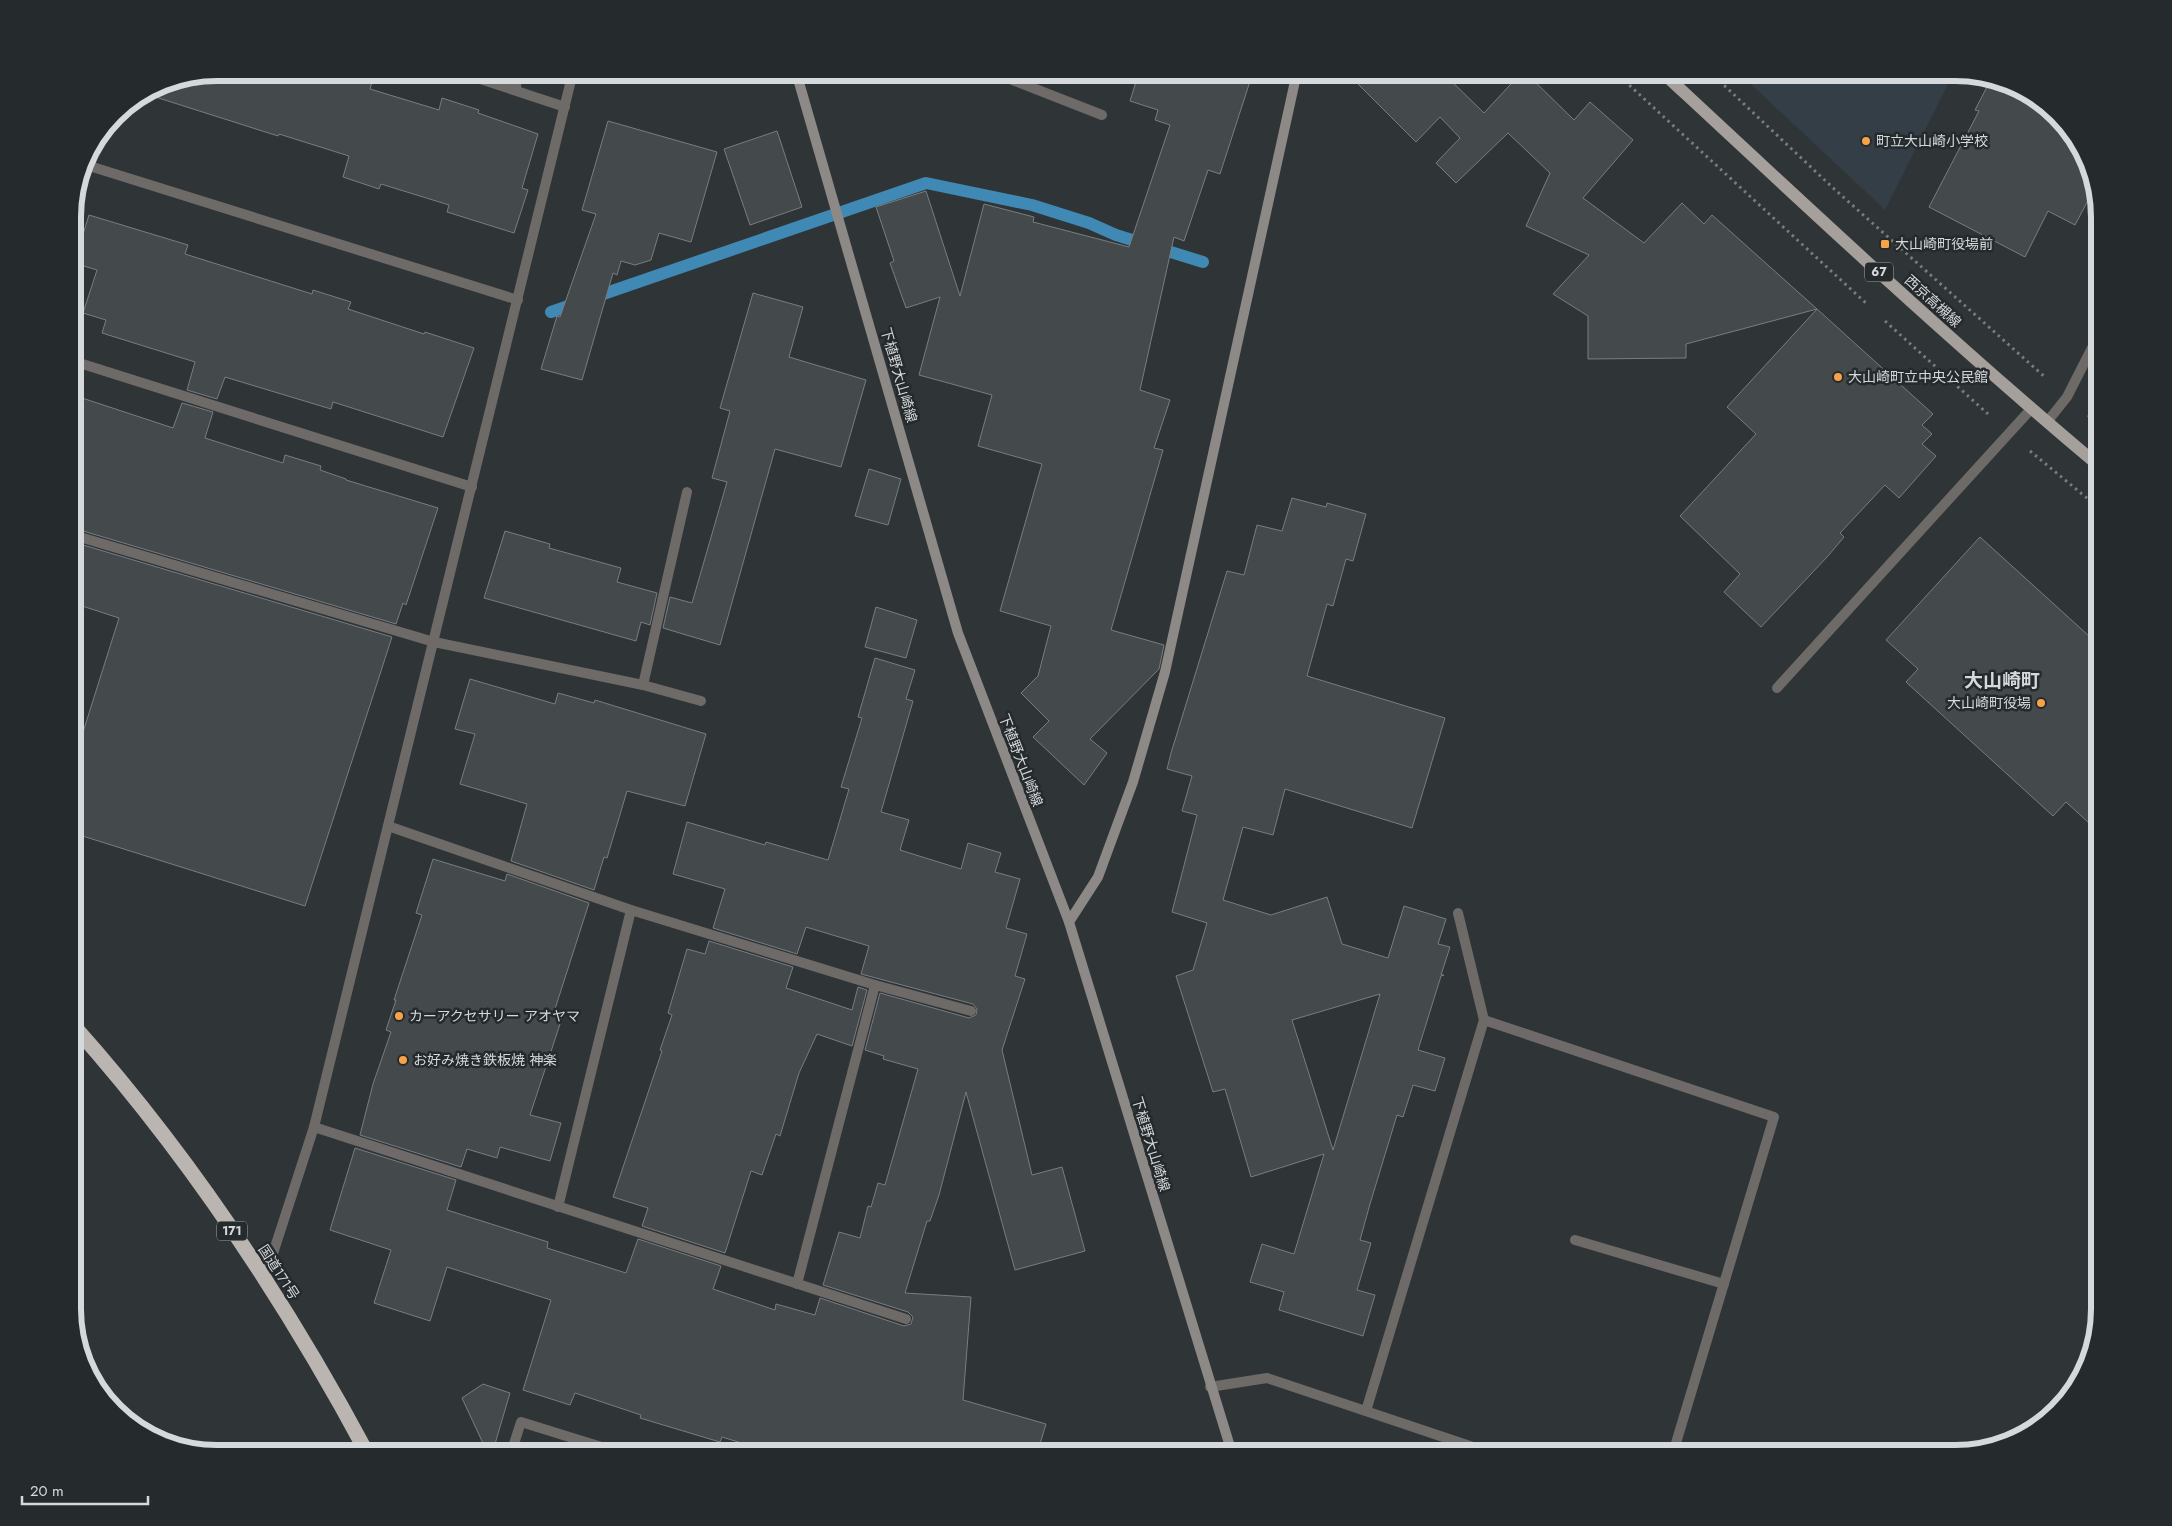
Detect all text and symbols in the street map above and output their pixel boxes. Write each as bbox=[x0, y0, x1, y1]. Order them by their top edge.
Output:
place label: 町立大山崎小学校 bbox=[1876, 131, 1988, 151]
marker: 町立大山崎小学校 bbox=[1860, 135, 1872, 147]
place label: 大山崎町役場前 bbox=[1895, 234, 1993, 254]
marker: 大山崎町役場前 bbox=[1879, 238, 1891, 250]
road number: 67 bbox=[1865, 262, 1893, 282]
street label: 西京高槻線 bbox=[1900, 270, 1966, 332]
street label: 下植野大山崎線 bbox=[876, 325, 922, 425]
place label: 大山崎町立中央公民館 bbox=[1848, 367, 1988, 387]
marker: 大山崎町立中央公民館 bbox=[1832, 371, 1844, 383]
district label: 大山崎町 bbox=[1964, 667, 2040, 694]
place label: 大山崎町役場 bbox=[1947, 693, 2031, 713]
marker: 大山崎町役場 bbox=[2035, 697, 2047, 709]
street label: 下植野大山崎線 bbox=[994, 711, 1048, 809]
place label: カーアクセサリー アオヤマ bbox=[409, 1006, 580, 1026]
marker: カーアクセサリー アオヤマ bbox=[393, 1010, 405, 1022]
place label: お好み焼き鉄板焼 神楽 bbox=[413, 1050, 557, 1070]
marker: お好み焼き鉄板焼 神楽 bbox=[397, 1054, 409, 1066]
street label: 下植野大山崎線 bbox=[1127, 1094, 1175, 1194]
road number: 171 bbox=[217, 1222, 247, 1240]
street label: 国道171号 bbox=[254, 1241, 304, 1303]
scale bar bbox=[22, 1474, 149, 1506]
text: 20 m bbox=[30, 1480, 64, 1502]

